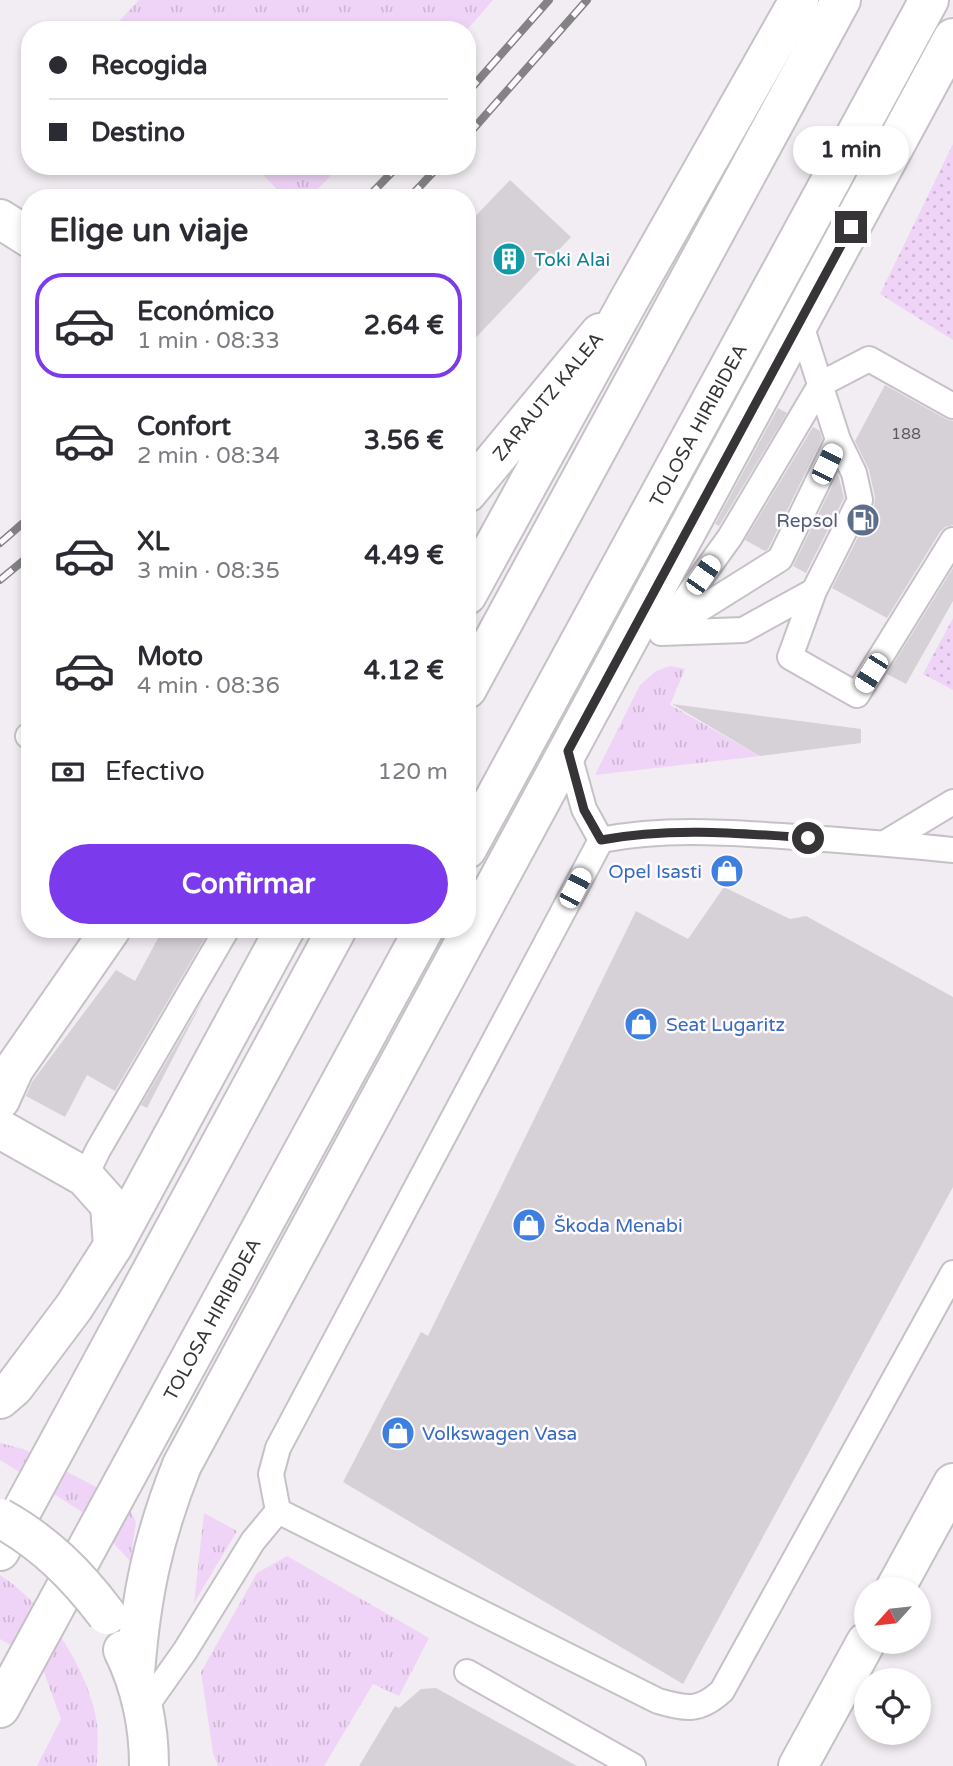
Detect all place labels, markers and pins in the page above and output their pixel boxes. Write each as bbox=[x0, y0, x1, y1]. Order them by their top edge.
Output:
building icon: Toki Alai bbox=[490, 240, 528, 278]
place label: Toki Alai bbox=[534, 249, 610, 271]
fuel station icon: Repsol bbox=[844, 501, 882, 539]
place label: Repsol bbox=[776, 510, 838, 532]
shop icon: Opel Isasti bbox=[708, 852, 746, 890]
place label: Opel Isasti bbox=[608, 861, 702, 883]
shop icon: Seat Lugaritz bbox=[622, 1005, 660, 1043]
place label: Seat Lugaritz bbox=[666, 1014, 785, 1036]
shop icon: Škoda Menabi bbox=[510, 1206, 548, 1244]
place label: Škoda Menabi bbox=[554, 1215, 683, 1237]
shop icon: Volkswagen Vasa bbox=[379, 1414, 417, 1452]
place label: Volkswagen Vasa bbox=[422, 1423, 577, 1445]

